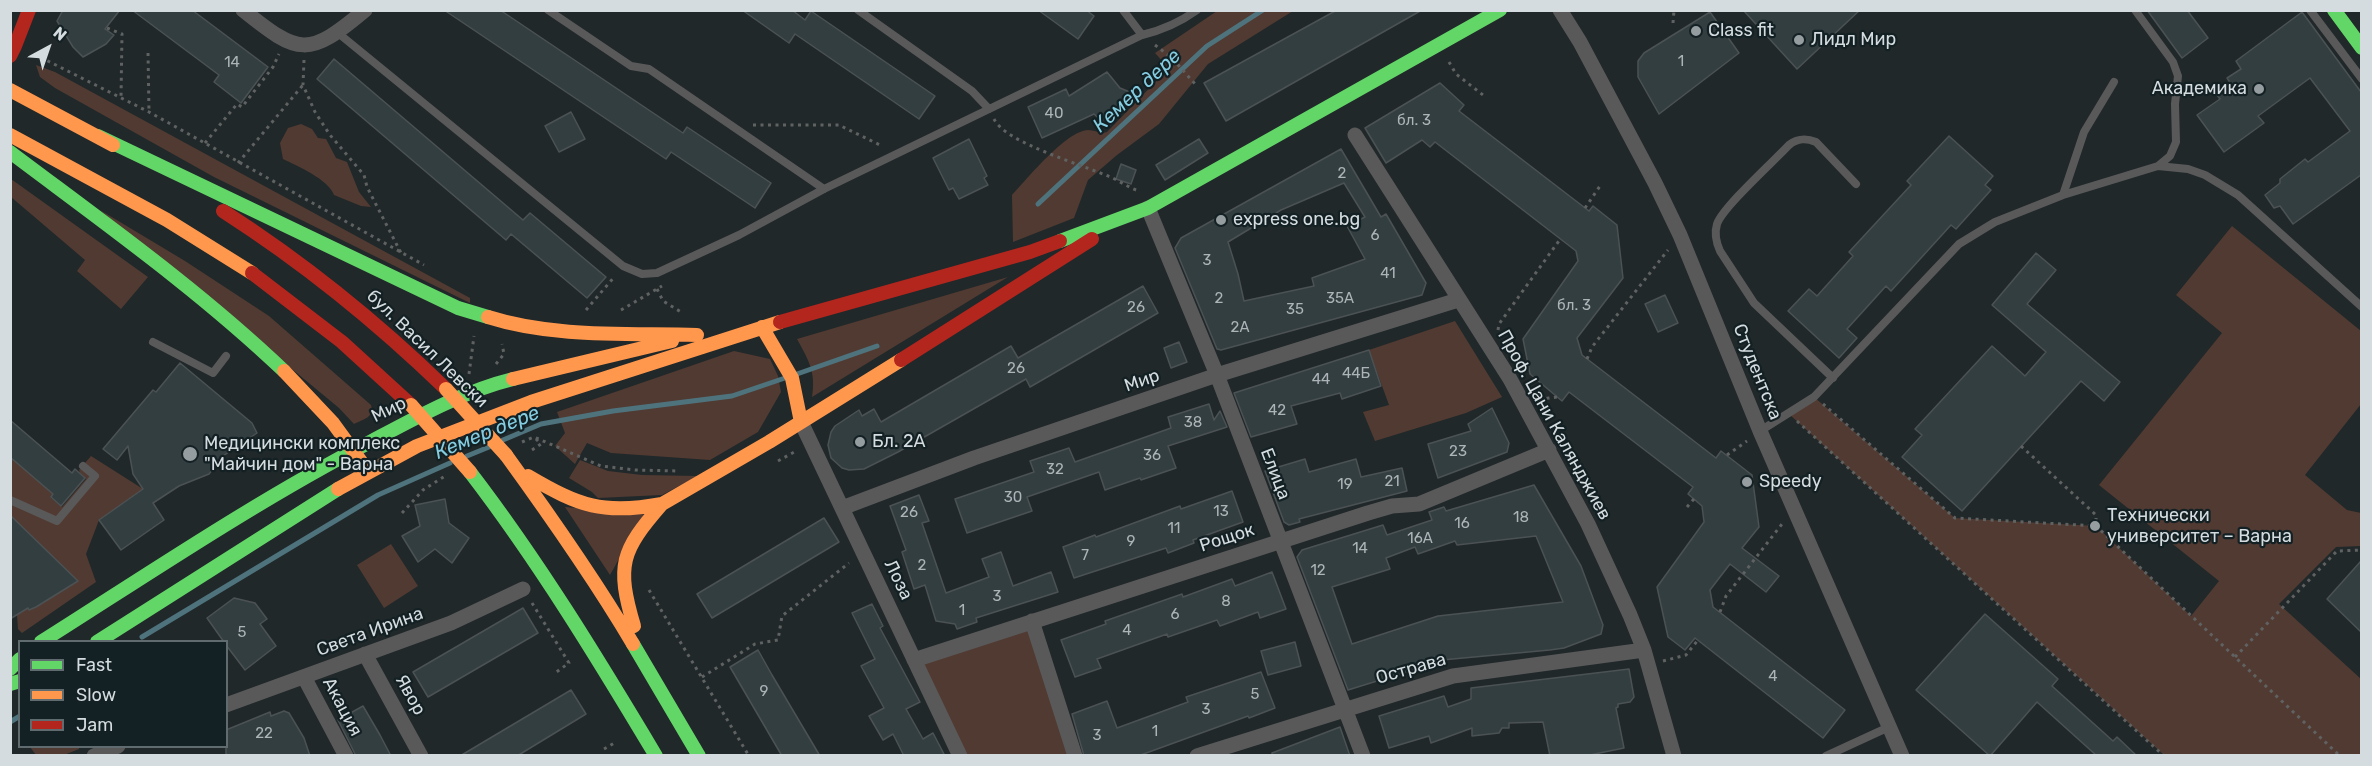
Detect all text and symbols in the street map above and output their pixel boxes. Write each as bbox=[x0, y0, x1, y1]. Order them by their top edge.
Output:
north arrow bbox=[18, 18, 78, 78]
place label: Class fit bbox=[1708, 20, 1774, 42]
text: N bbox=[49, 23, 70, 45]
marker: Class fit bbox=[1689, 24, 1703, 38]
place label: Лидл Мир bbox=[1811, 29, 1896, 51]
marker: Лидл Мир bbox=[1792, 33, 1806, 47]
water label: Кемер дере bbox=[1088, 44, 1186, 138]
house number: 1 bbox=[1678, 53, 1684, 71]
house number: 14 bbox=[224, 54, 240, 72]
place label: Академика bbox=[2152, 78, 2247, 100]
marker: Академика bbox=[2252, 82, 2266, 96]
house number: 40 bbox=[1045, 105, 1063, 123]
house number: бл. 3 bbox=[1397, 112, 1431, 130]
house number: 2 bbox=[1338, 165, 1346, 183]
place label: express one.bg bbox=[1233, 209, 1360, 231]
marker: express one.bg bbox=[1214, 213, 1228, 227]
house number: 6 bbox=[1370, 227, 1380, 245]
house number: 3 bbox=[1202, 252, 1212, 270]
house number: 41 bbox=[1380, 265, 1396, 283]
street label: бул. Васил Левски bbox=[362, 286, 492, 412]
house number: 2 bbox=[1215, 290, 1223, 308]
house number: 35A bbox=[1326, 290, 1354, 308]
house number: бл. 3 bbox=[1557, 297, 1591, 315]
house number: 26 bbox=[1127, 299, 1145, 317]
house number: 35 bbox=[1286, 301, 1304, 319]
house number: 2А bbox=[1231, 319, 1249, 337]
street label: Студентска bbox=[1728, 321, 1786, 423]
street label: Проф. Цани Калянджиев bbox=[1493, 326, 1615, 524]
house number: 26 bbox=[1007, 360, 1025, 378]
street label: Мир bbox=[1121, 365, 1163, 397]
house number: 44Б bbox=[1342, 365, 1370, 383]
house number: 44 bbox=[1312, 371, 1330, 389]
street label: Мир bbox=[368, 392, 410, 428]
water label: Кемер дере bbox=[431, 401, 543, 465]
house number: 42 bbox=[1268, 402, 1286, 420]
house number: 38 bbox=[1184, 414, 1202, 432]
place label: Бл. 2А bbox=[872, 431, 926, 453]
place label: Медицински комплекс "Майчин дом" - Варна bbox=[204, 433, 400, 476]
marker: Бл. 2А bbox=[853, 435, 867, 449]
house number: 23 bbox=[1449, 443, 1467, 461]
marker: Медицински комплекс "Майчин дом" - Варна bbox=[181, 445, 199, 463]
street label: Елица bbox=[1255, 445, 1295, 503]
house number: 36 bbox=[1143, 447, 1161, 465]
house number: 32 bbox=[1046, 461, 1064, 479]
place label: Speedy bbox=[1759, 471, 1822, 493]
house number: 21 bbox=[1384, 473, 1400, 491]
marker: Speedy bbox=[1740, 475, 1754, 489]
house number: 19 bbox=[1337, 476, 1353, 494]
house number: 30 bbox=[1004, 489, 1022, 507]
house number: 13 bbox=[1213, 503, 1229, 521]
house number: 26 bbox=[900, 504, 918, 522]
place label: Технически университет – Варна bbox=[2107, 505, 2292, 548]
house number: 18 bbox=[1513, 509, 1529, 527]
house number: 16 bbox=[1454, 515, 1470, 533]
street label: Рощок bbox=[1197, 519, 1257, 557]
marker: Технически университет – Варна bbox=[2088, 519, 2102, 533]
house number: 11 bbox=[1168, 520, 1180, 538]
house number: 16А bbox=[1407, 530, 1433, 548]
house number: 9 bbox=[1127, 533, 1135, 551]
house number: 14 bbox=[1352, 540, 1368, 558]
house number: 7 bbox=[1081, 547, 1089, 565]
street label: Лоза bbox=[879, 556, 917, 604]
house number: 2 bbox=[918, 557, 926, 575]
house number: 12 bbox=[1310, 562, 1326, 580]
house number: 3 bbox=[992, 588, 1002, 606]
house number: 8 bbox=[1221, 593, 1231, 611]
house number: 1 bbox=[959, 602, 965, 620]
street label: Света Ирина bbox=[314, 603, 426, 661]
house number: 6 bbox=[1170, 606, 1180, 624]
house number: 4 bbox=[1122, 622, 1132, 640]
house number: 5 bbox=[238, 624, 246, 642]
legend bbox=[18, 640, 228, 748]
street label: Острава bbox=[1373, 649, 1449, 689]
text: Fast bbox=[76, 654, 112, 676]
house number: 4 bbox=[1768, 668, 1778, 686]
street label: Явор bbox=[390, 671, 430, 719]
street label: Акация bbox=[318, 674, 366, 740]
house number: 9 bbox=[760, 683, 768, 701]
text: Slow bbox=[76, 684, 116, 706]
house number: 5 bbox=[1251, 686, 1259, 704]
house number: 3 bbox=[1201, 701, 1211, 719]
text: Jam bbox=[76, 714, 113, 736]
house number: 1 bbox=[1152, 723, 1158, 741]
house number: 22 bbox=[255, 725, 273, 743]
house number: 3 bbox=[1092, 727, 1102, 745]

